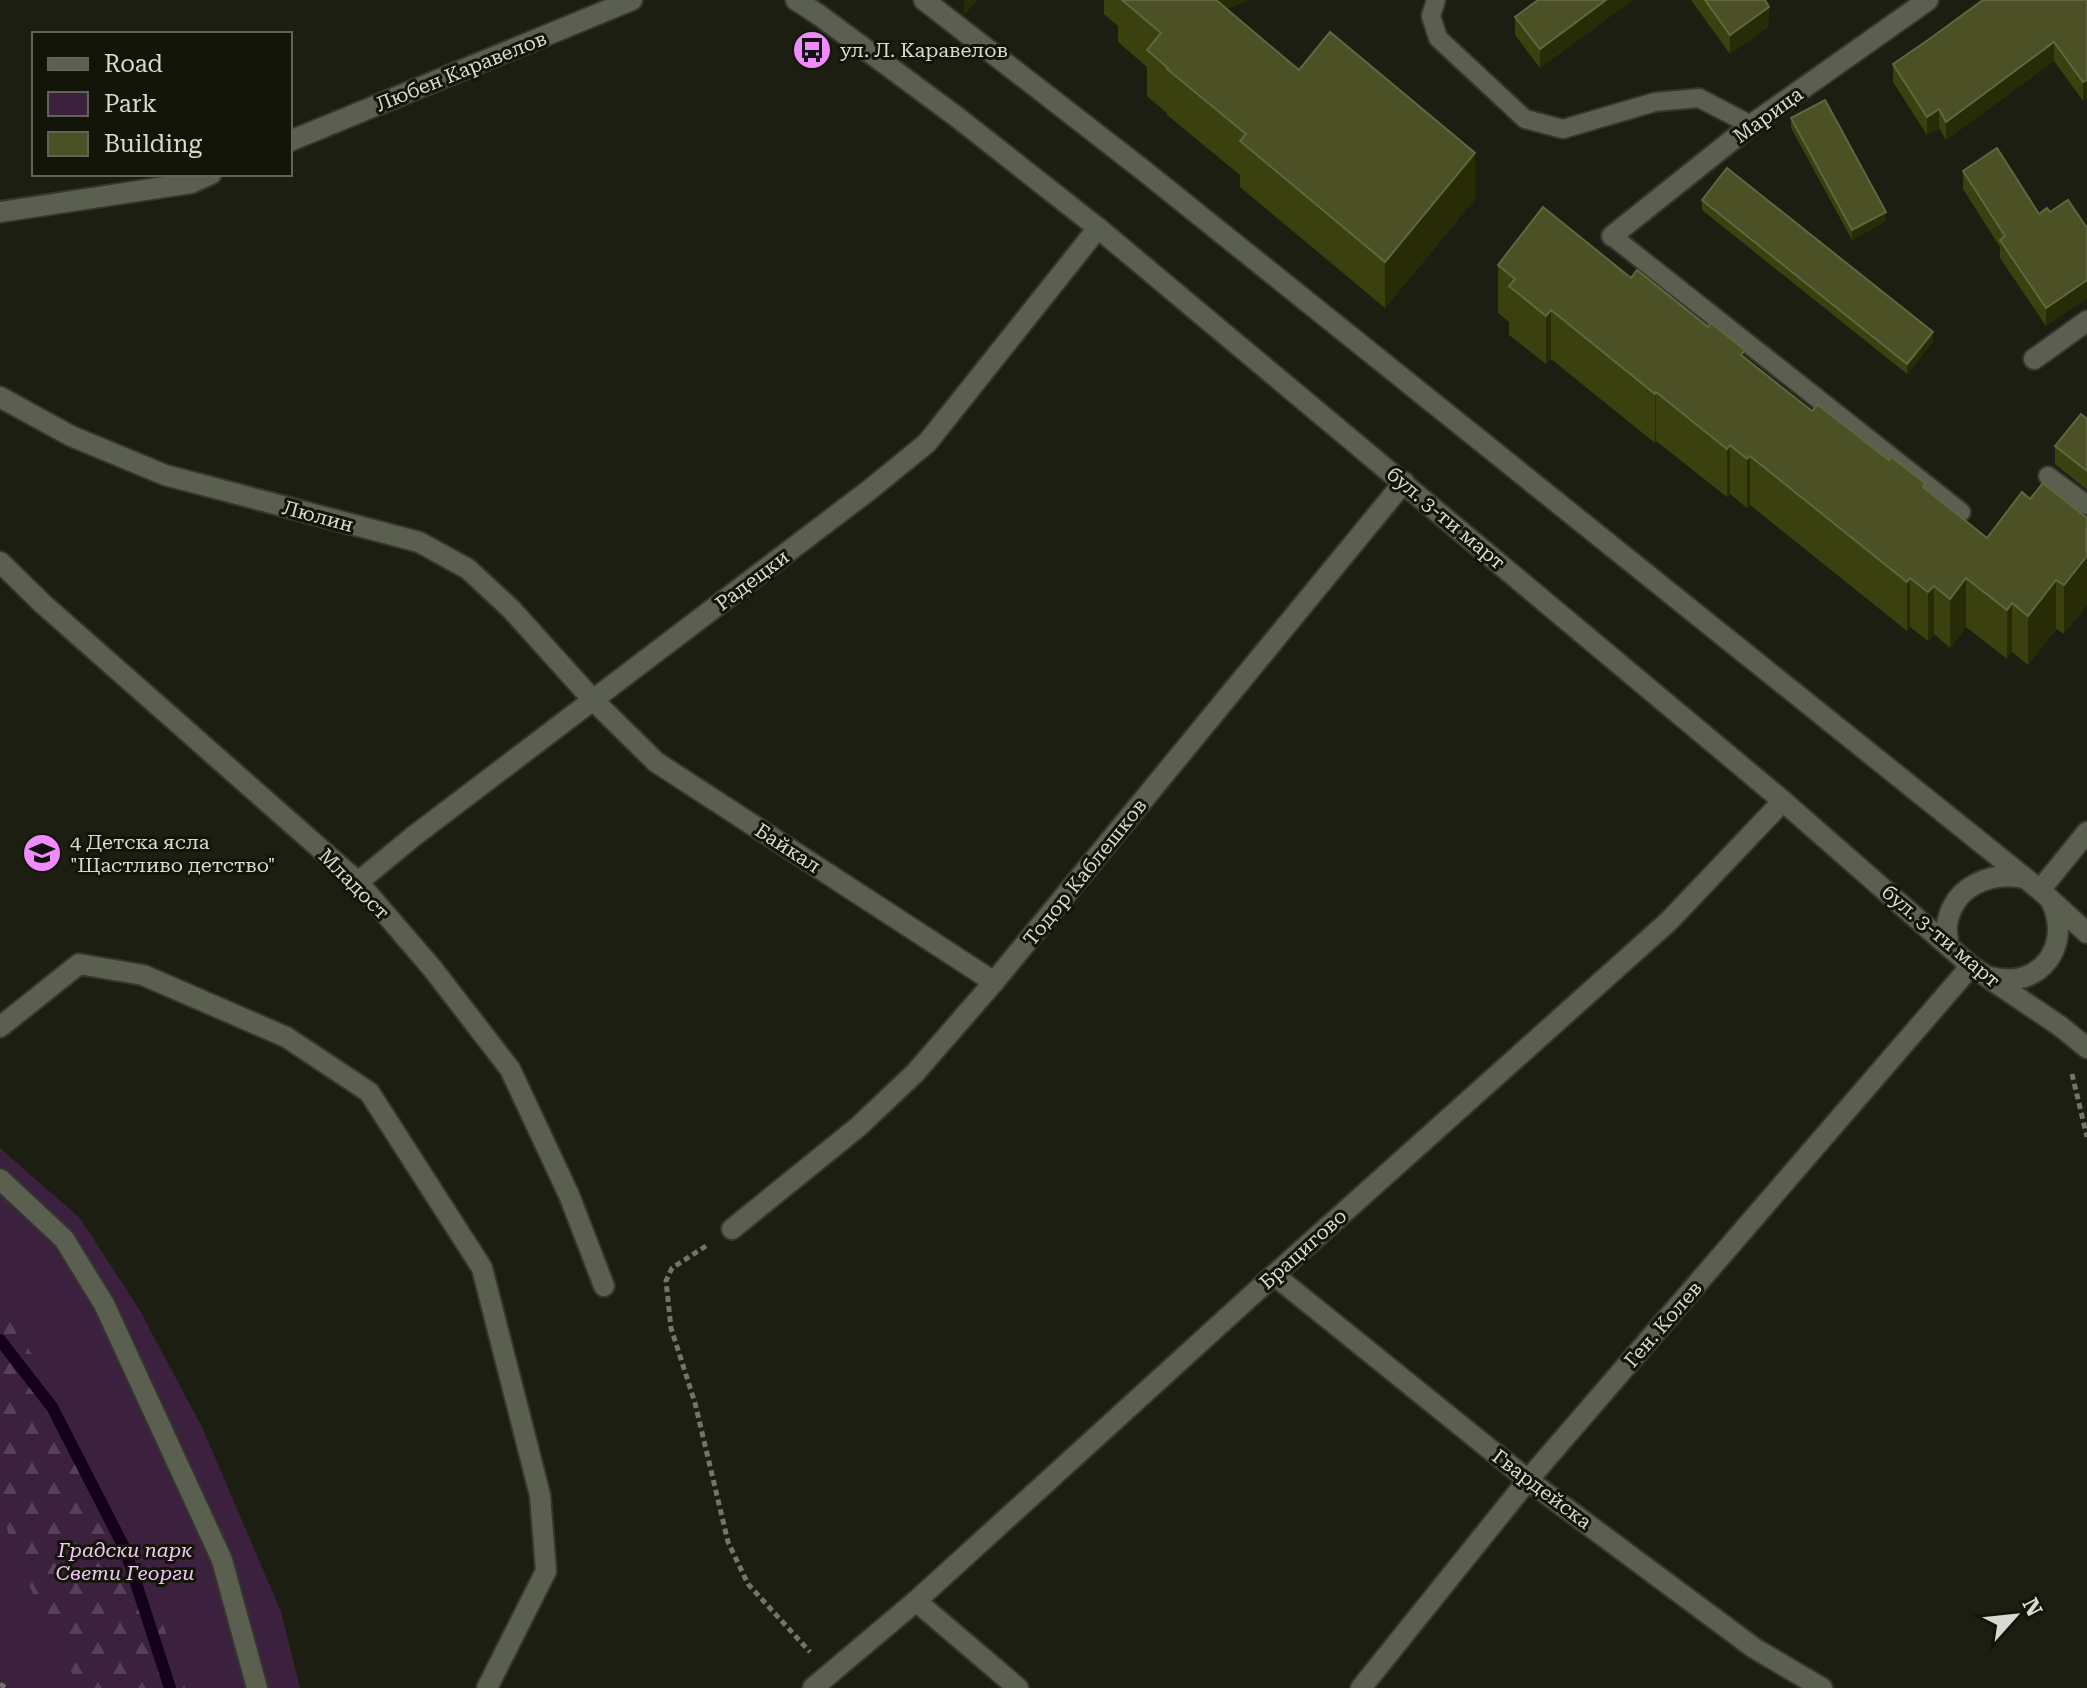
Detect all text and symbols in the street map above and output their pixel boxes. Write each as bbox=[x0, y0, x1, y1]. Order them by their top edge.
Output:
street label: Любен Каравелов bbox=[372, 26, 550, 116]
bus stop icon: ул. Л. Каравелов bbox=[791, 29, 833, 71]
legend bbox=[32, 32, 292, 176]
place label: ул. Л. Каравелов bbox=[840, 38, 1008, 62]
text: Road bbox=[104, 50, 163, 78]
street label: Марица bbox=[1729, 82, 1807, 148]
text: Park bbox=[104, 90, 157, 118]
text: Building bbox=[104, 130, 202, 158]
street label: бул. 3-ти март bbox=[1382, 462, 1510, 574]
street label: Люлин bbox=[280, 495, 356, 537]
street label: Радецки bbox=[710, 545, 794, 615]
street label: Тодор Каблешков bbox=[1018, 794, 1152, 950]
street label: Байкал bbox=[751, 818, 825, 878]
place label: 4 Детска ясла "Щастливо детство" bbox=[70, 830, 275, 877]
school or university icon: 4 Детска ясла "Щастливо детство" bbox=[21, 832, 63, 874]
street label: Младост bbox=[314, 844, 394, 924]
street label: бул. 3-ти март bbox=[1877, 880, 2005, 992]
street label: Брацигово bbox=[1255, 1204, 1351, 1294]
street label: Ген. Колев bbox=[1619, 1276, 1707, 1372]
street label: Гвардейска bbox=[1488, 1444, 1596, 1534]
park label: Градски парк Свети Георги bbox=[56, 1538, 194, 1585]
north arrow bbox=[1975, 1576, 2055, 1656]
text: N bbox=[2017, 1594, 2047, 1620]

